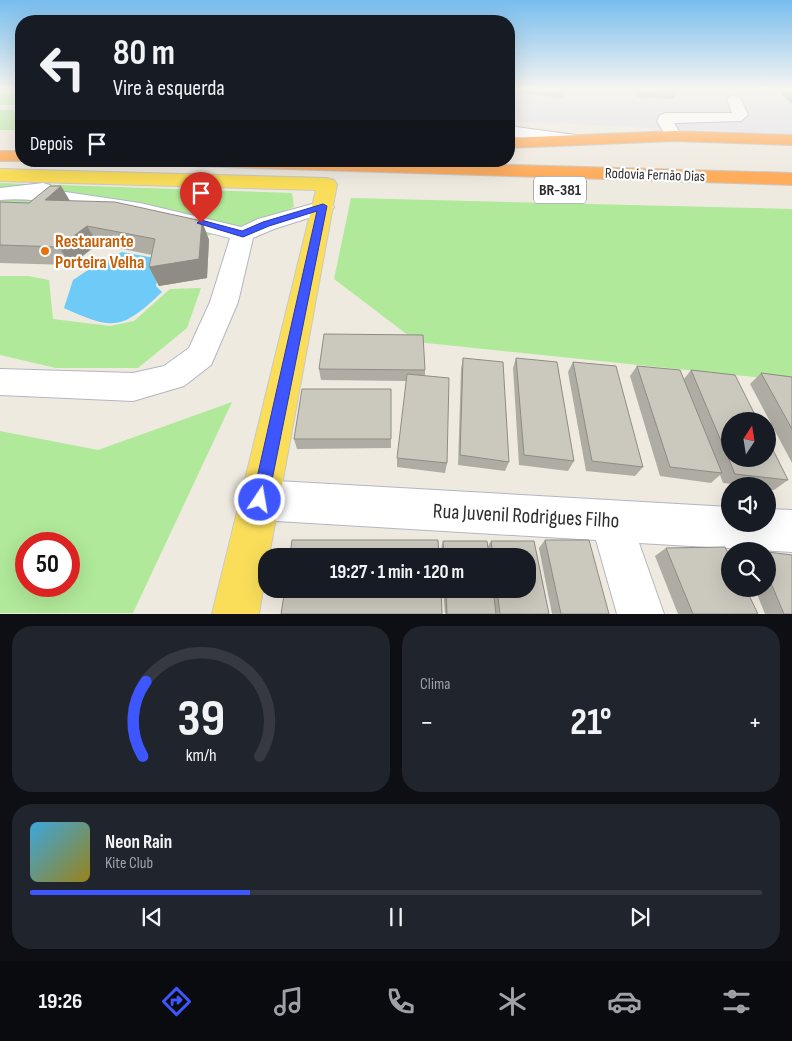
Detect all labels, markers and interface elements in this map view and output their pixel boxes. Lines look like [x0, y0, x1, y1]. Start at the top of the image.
text: 80 m [113, 32, 175, 75]
icon: left [30, 35, 95, 100]
text: Vire à esquerda [113, 75, 225, 102]
icon: arrive [83, 130, 111, 158]
text: Depois [30, 133, 73, 156]
street label: Rodovia Fernão Dias [605, 164, 705, 186]
pin [180, 172, 222, 223]
road number: BR-381 [534, 176, 586, 204]
icon: arrive [187, 179, 215, 207]
place label: Restaurante Porteira Velha [55, 231, 144, 273]
marker: Restaurante Porteira Velha [39, 245, 51, 257]
north arrow [721, 412, 776, 468]
map controls [721, 412, 776, 597]
position arrow [233, 473, 285, 525]
button: sound [721, 477, 776, 532]
street label: Rua Juvenil Rodrigues Filho [432, 499, 620, 533]
speed limit sign: 50 [15, 532, 80, 597]
button: search [721, 542, 776, 597]
text: 19:27 · 1 min · 120 m [330, 561, 464, 584]
text: Clima [420, 675, 450, 694]
text: 39 [177, 688, 225, 751]
text: 21° [570, 700, 612, 745]
text: − [420, 706, 434, 739]
text: + [748, 706, 762, 739]
text: km/h [186, 745, 216, 766]
text: Neon Rain [105, 831, 172, 854]
text: Kite Club [105, 854, 153, 873]
icon: previous [138, 903, 166, 931]
icon: pause [382, 903, 410, 931]
icon: next [626, 903, 654, 931]
icon: directions [159, 984, 194, 1019]
icon: music [271, 984, 306, 1019]
icon: phone [383, 984, 418, 1019]
icon: climate [495, 984, 530, 1019]
icon: car [607, 984, 642, 1019]
icon: filters [719, 984, 754, 1019]
text: 19:26 [38, 988, 82, 1015]

